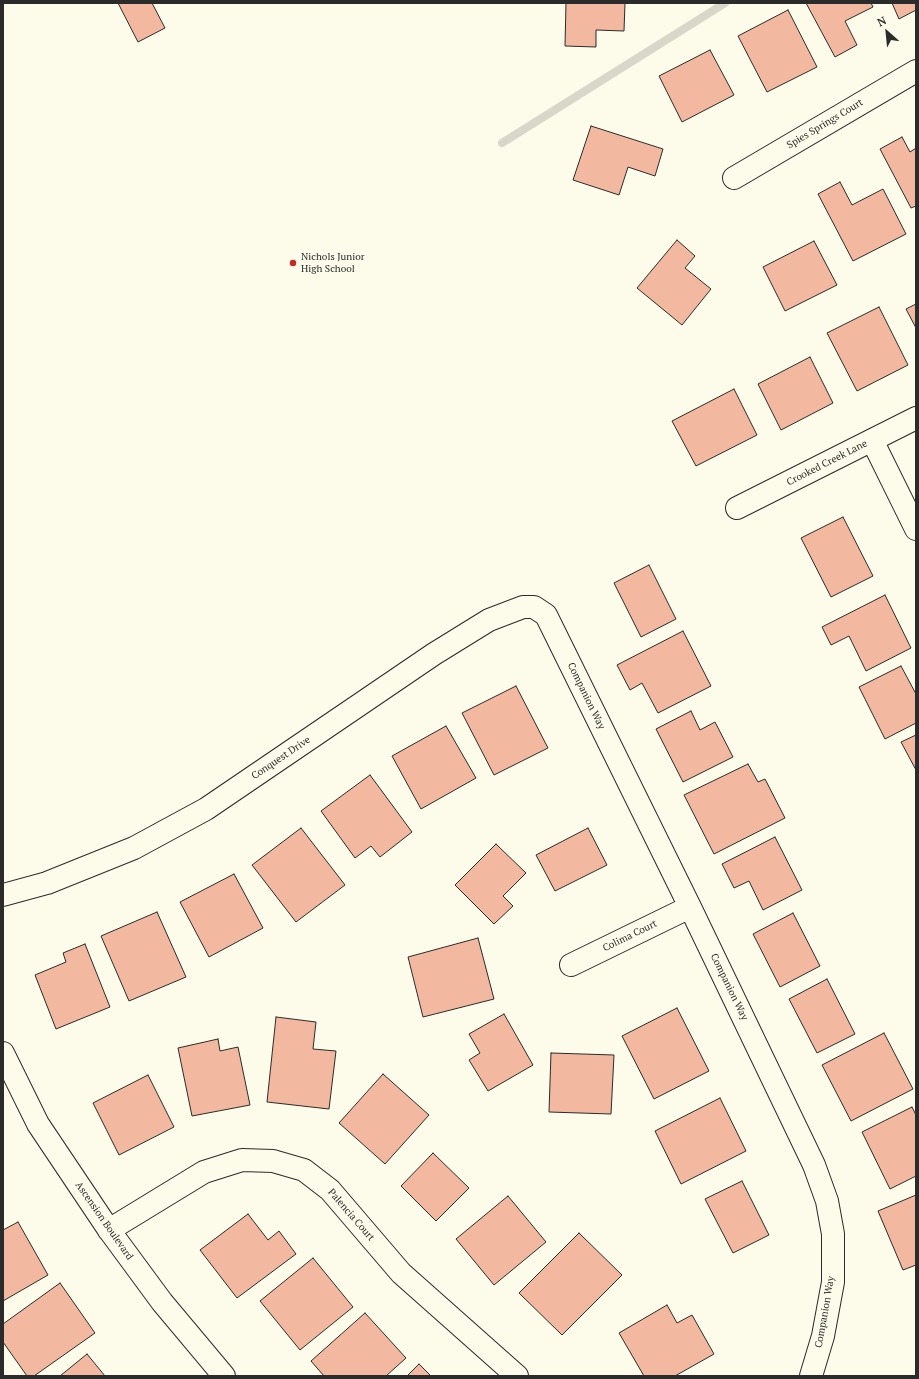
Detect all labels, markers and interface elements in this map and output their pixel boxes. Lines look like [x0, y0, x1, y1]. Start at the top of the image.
north arrow [867, 12, 907, 52]
text: N [875, 13, 888, 29]
street label: Spies Springs Court [785, 97, 865, 151]
place label: Nichols Junior High School [301, 251, 365, 274]
marker: Nichols Junior High School [288, 258, 298, 268]
street label: Crooked Creek Lane [785, 437, 869, 489]
street label: Companion Way [565, 661, 607, 731]
street label: Conquest Drive [249, 734, 313, 782]
street label: Colima Court [601, 918, 659, 954]
street label: Companion Way [708, 952, 750, 1022]
street label: Ascension Boulevard [73, 1180, 135, 1262]
street label: Palencia Court [325, 1186, 377, 1244]
street label: Companion Way [813, 1275, 837, 1349]

